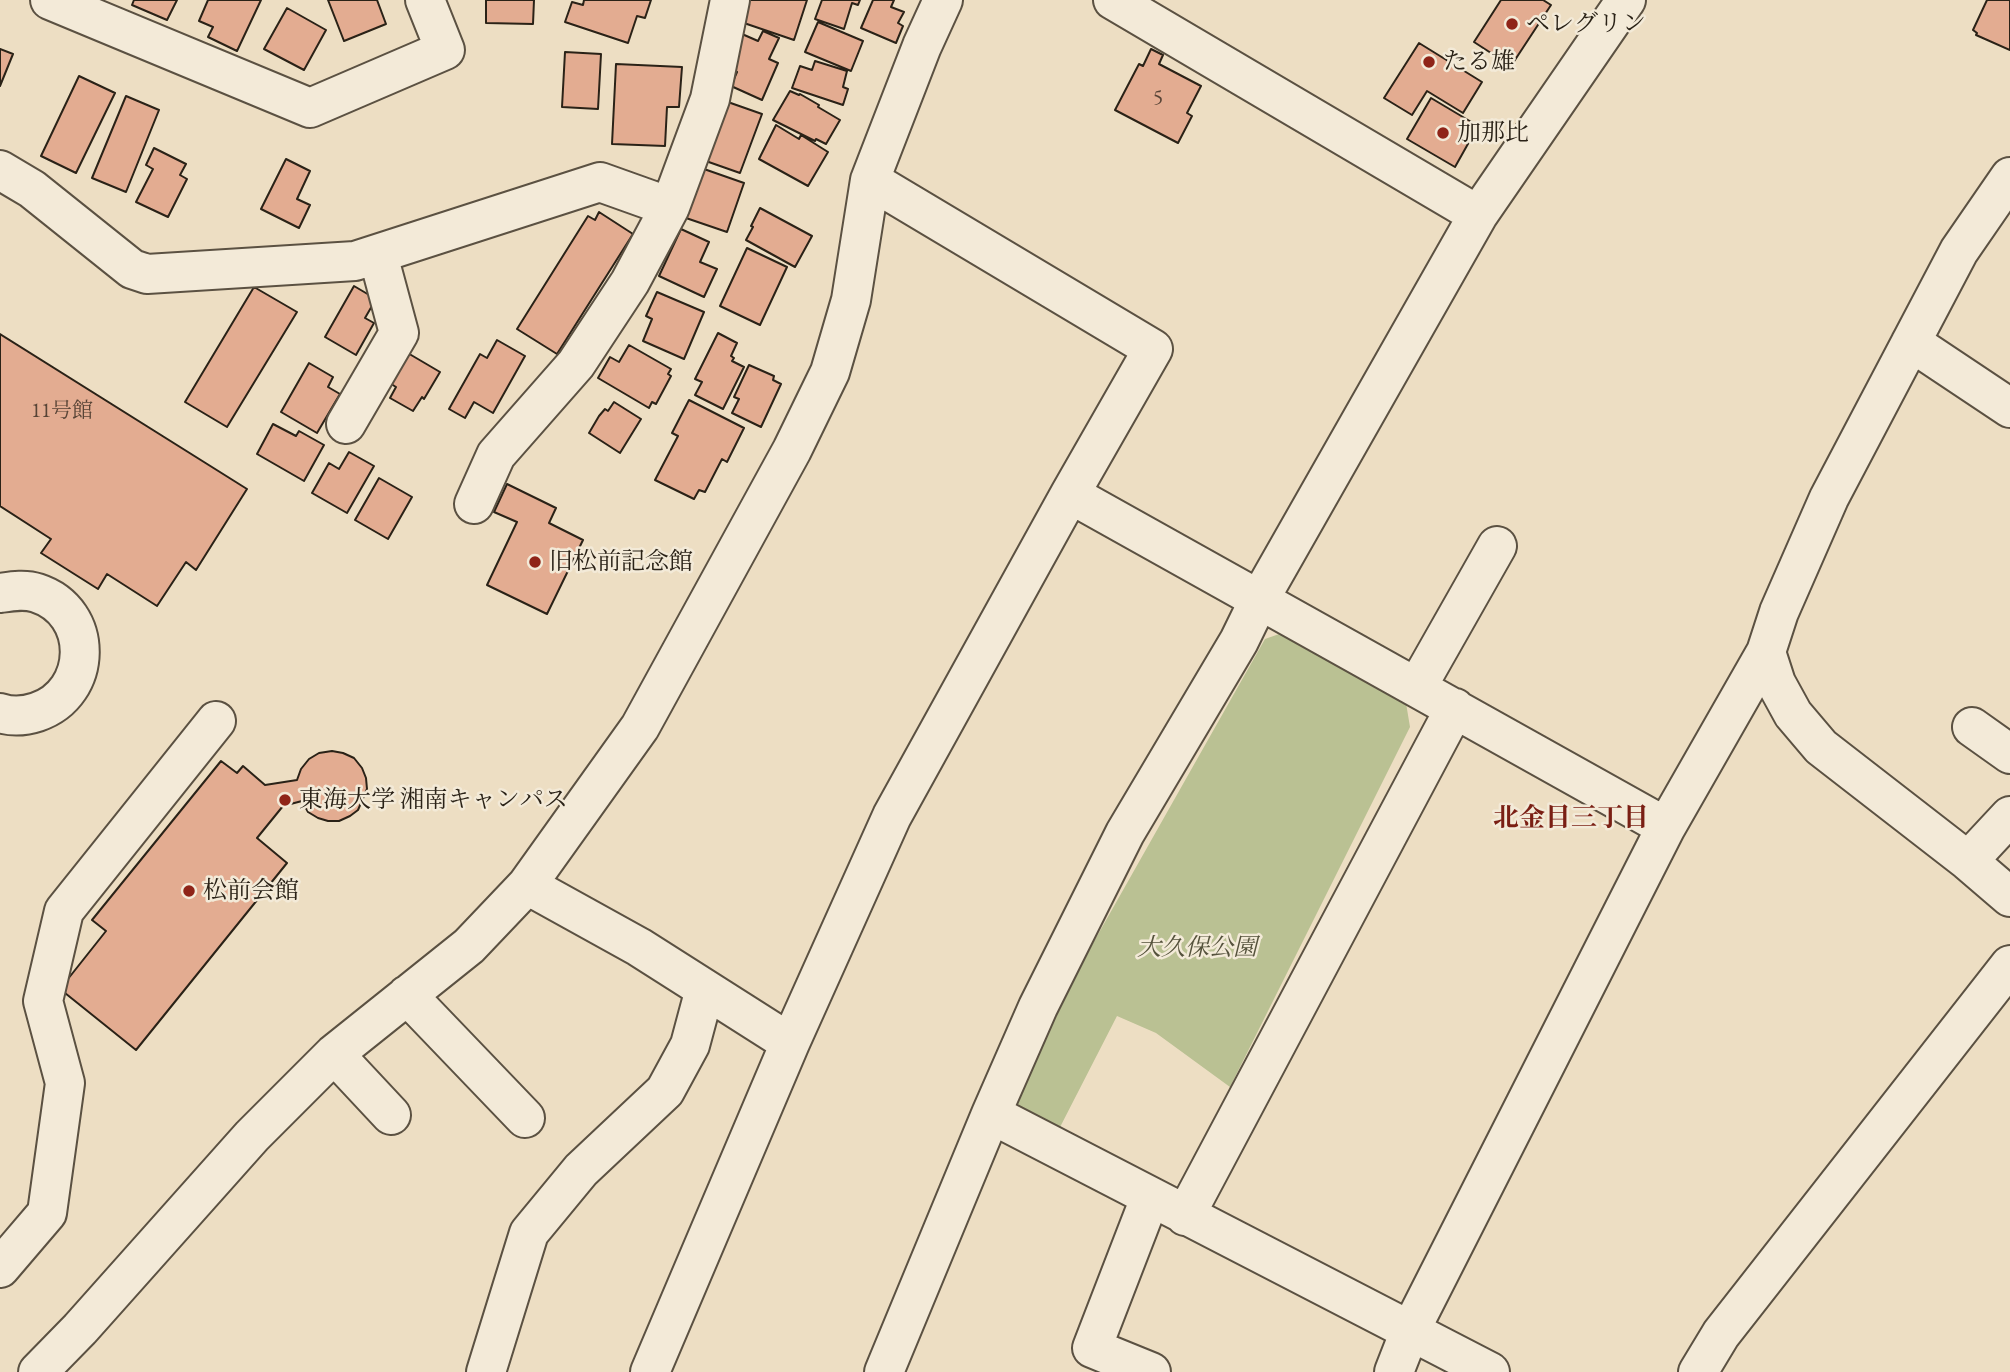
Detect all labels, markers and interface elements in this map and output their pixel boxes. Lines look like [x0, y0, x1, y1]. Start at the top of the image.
place label: ペレグリン [1526, 10, 1646, 38]
marker: ペレグリン [1504, 16, 1520, 32]
place label: たる雄 [1443, 48, 1515, 76]
marker: たる雄 [1421, 54, 1437, 70]
house number: 5 [1153, 85, 1163, 111]
place label: 加那比 [1457, 119, 1529, 147]
marker: 加那比 [1435, 125, 1451, 141]
house number: 11号館 [31, 398, 93, 424]
place label: 旧松前記念館 [549, 548, 693, 576]
marker: 旧松前記念館 [527, 554, 543, 570]
place label: 東海大学 湘南キャンパス [299, 786, 568, 814]
marker: 東海大学 湘南キャンパス [277, 792, 293, 808]
district label: 北金目三丁目 [1493, 803, 1649, 835]
place label: 松前会館 [203, 877, 299, 905]
marker: 松前会館 [181, 883, 197, 899]
park label: 大久保公園 [1137, 934, 1257, 962]

